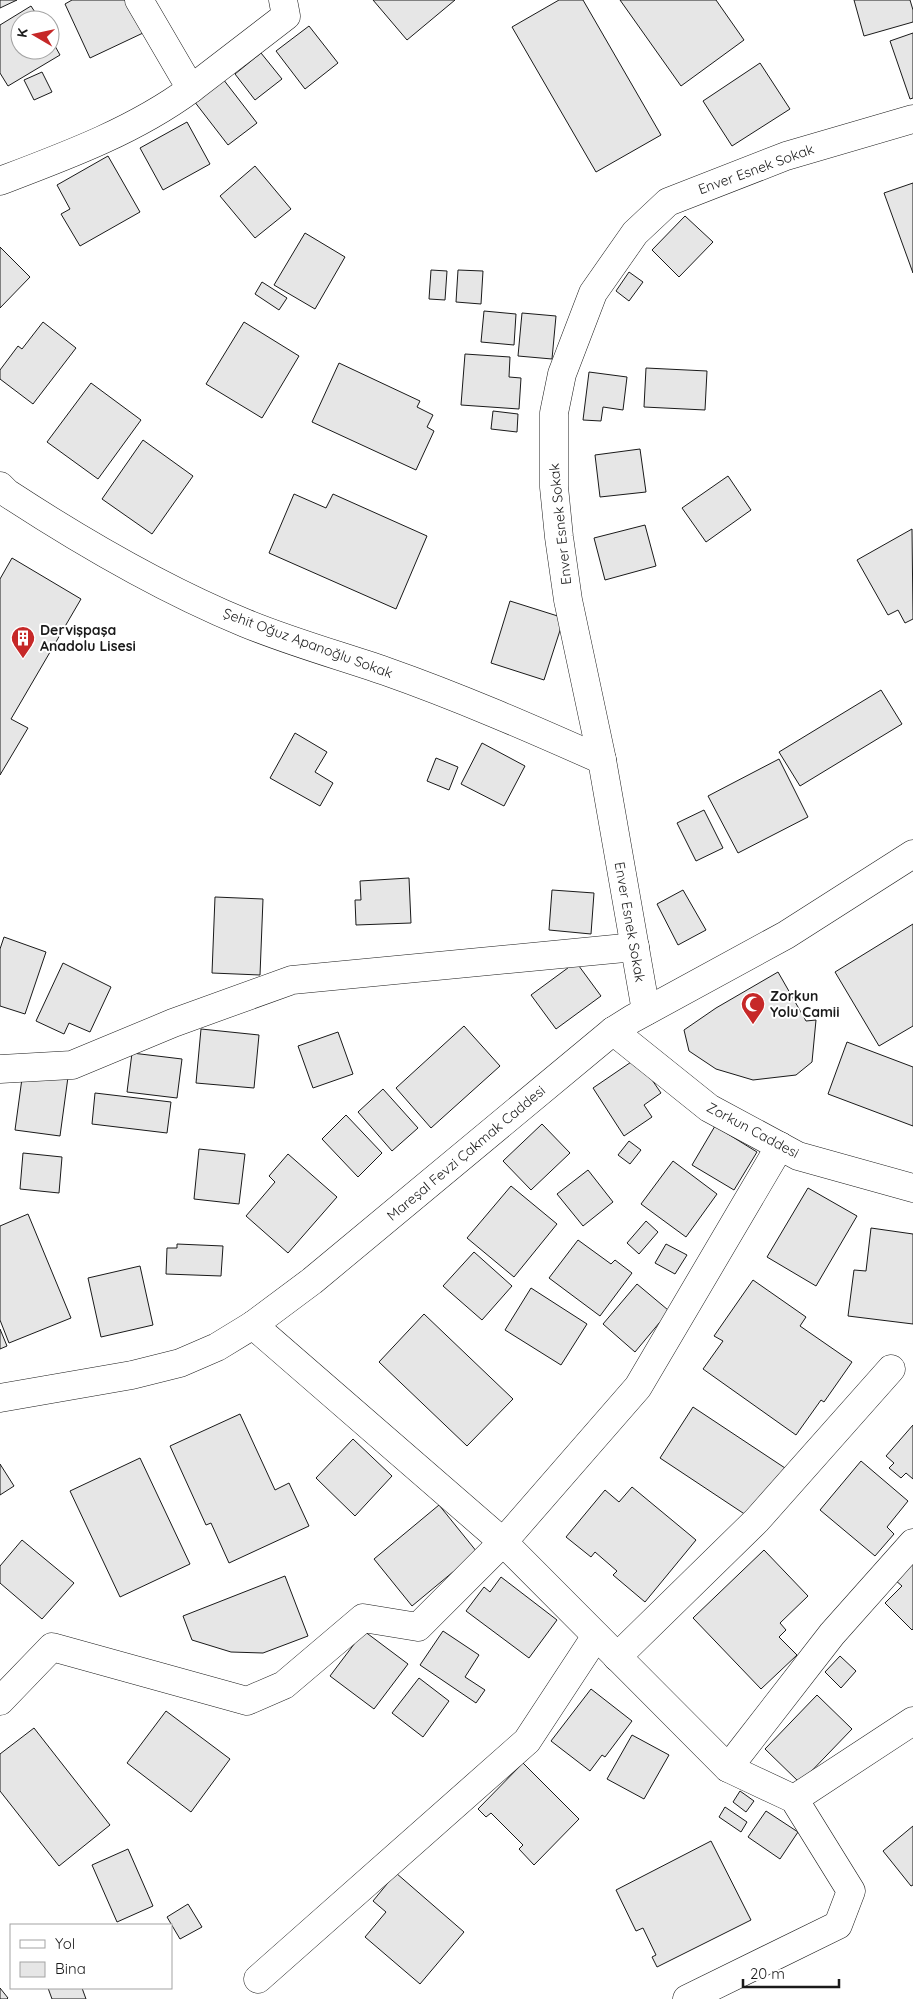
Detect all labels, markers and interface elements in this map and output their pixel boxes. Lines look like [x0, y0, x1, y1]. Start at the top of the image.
north arrow [10, 10, 60, 60]
text: K [13, 27, 32, 39]
street label: Enver Esnek Sokak [696, 140, 816, 198]
street label: Enver Esnek Sokak [545, 462, 575, 586]
street label: Şehit Oğuz Apanoğlu Sokak [221, 604, 395, 682]
place label: Dervişpaşa Anadolu Lisesi [40, 621, 136, 655]
building icon: Dervişpaşa Anadolu Lisesi [10, 625, 36, 659]
street label: Enver Esnek Sokak [611, 860, 649, 984]
place label: Zorkun Yolu Camii [770, 987, 839, 1021]
mosque icon: Zorkun Yolu Camii [740, 991, 766, 1025]
street label: Mareşal Fevzi Çakmak Caddesi [383, 1081, 549, 1225]
street label: Zorkun Caddesi [704, 1098, 802, 1162]
legend [10, 1924, 172, 1989]
text: Yol [55, 1934, 75, 1953]
scale bar [743, 1956, 839, 1988]
text: Bina [55, 1959, 86, 1978]
text: 20 m [750, 1964, 785, 1983]

